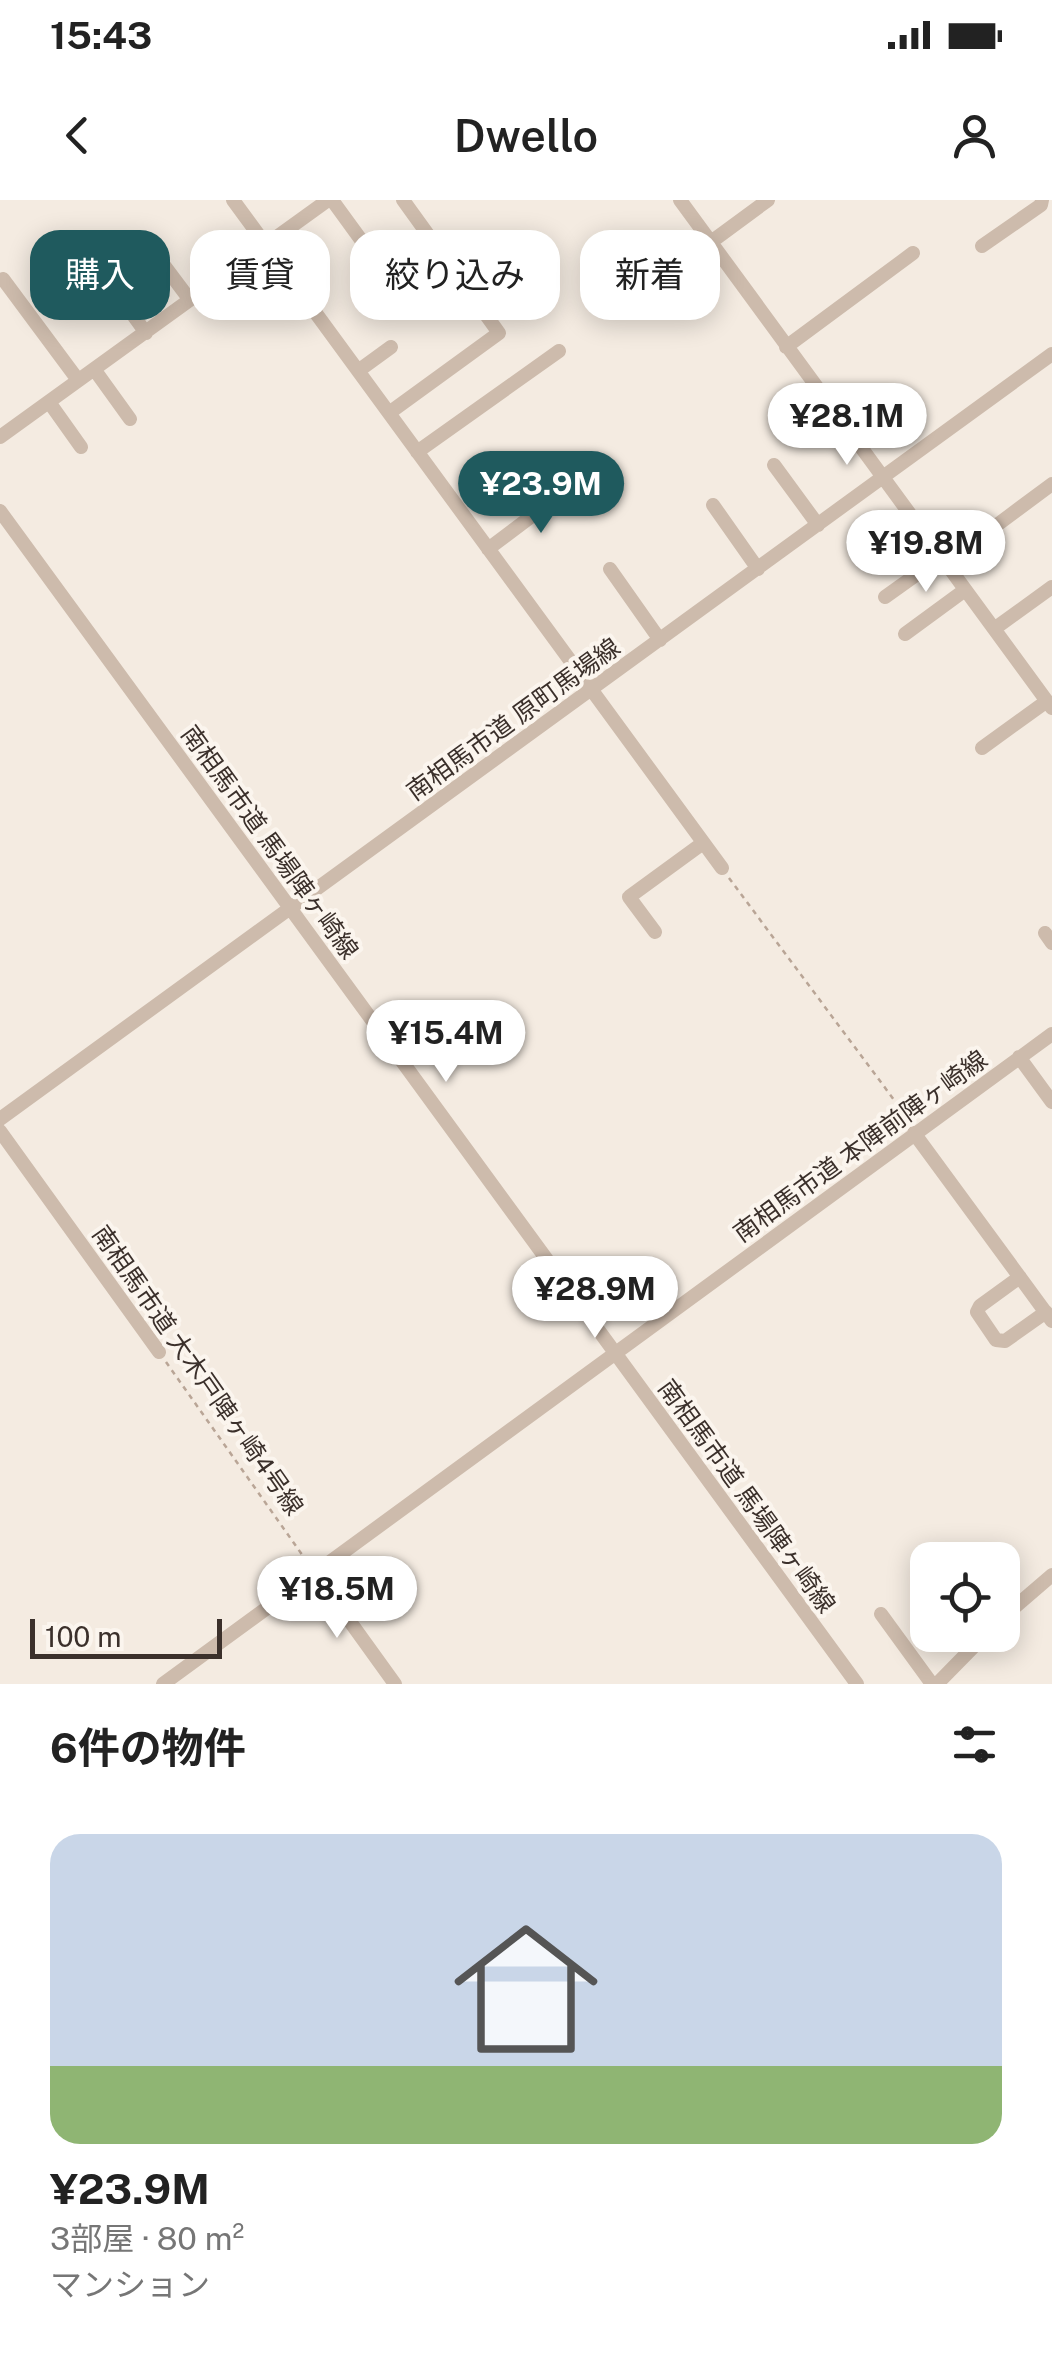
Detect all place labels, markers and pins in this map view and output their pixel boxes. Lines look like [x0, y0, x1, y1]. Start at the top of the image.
pin: ¥28.1M [766, 383, 928, 468]
pin: ¥23.9M [460, 451, 622, 536]
pin: ¥19.8M [845, 510, 1007, 595]
pin: ¥15.4M [365, 1000, 527, 1085]
pin: ¥28.9M [514, 1256, 676, 1341]
pin: ¥18.5M [256, 1556, 418, 1641]

